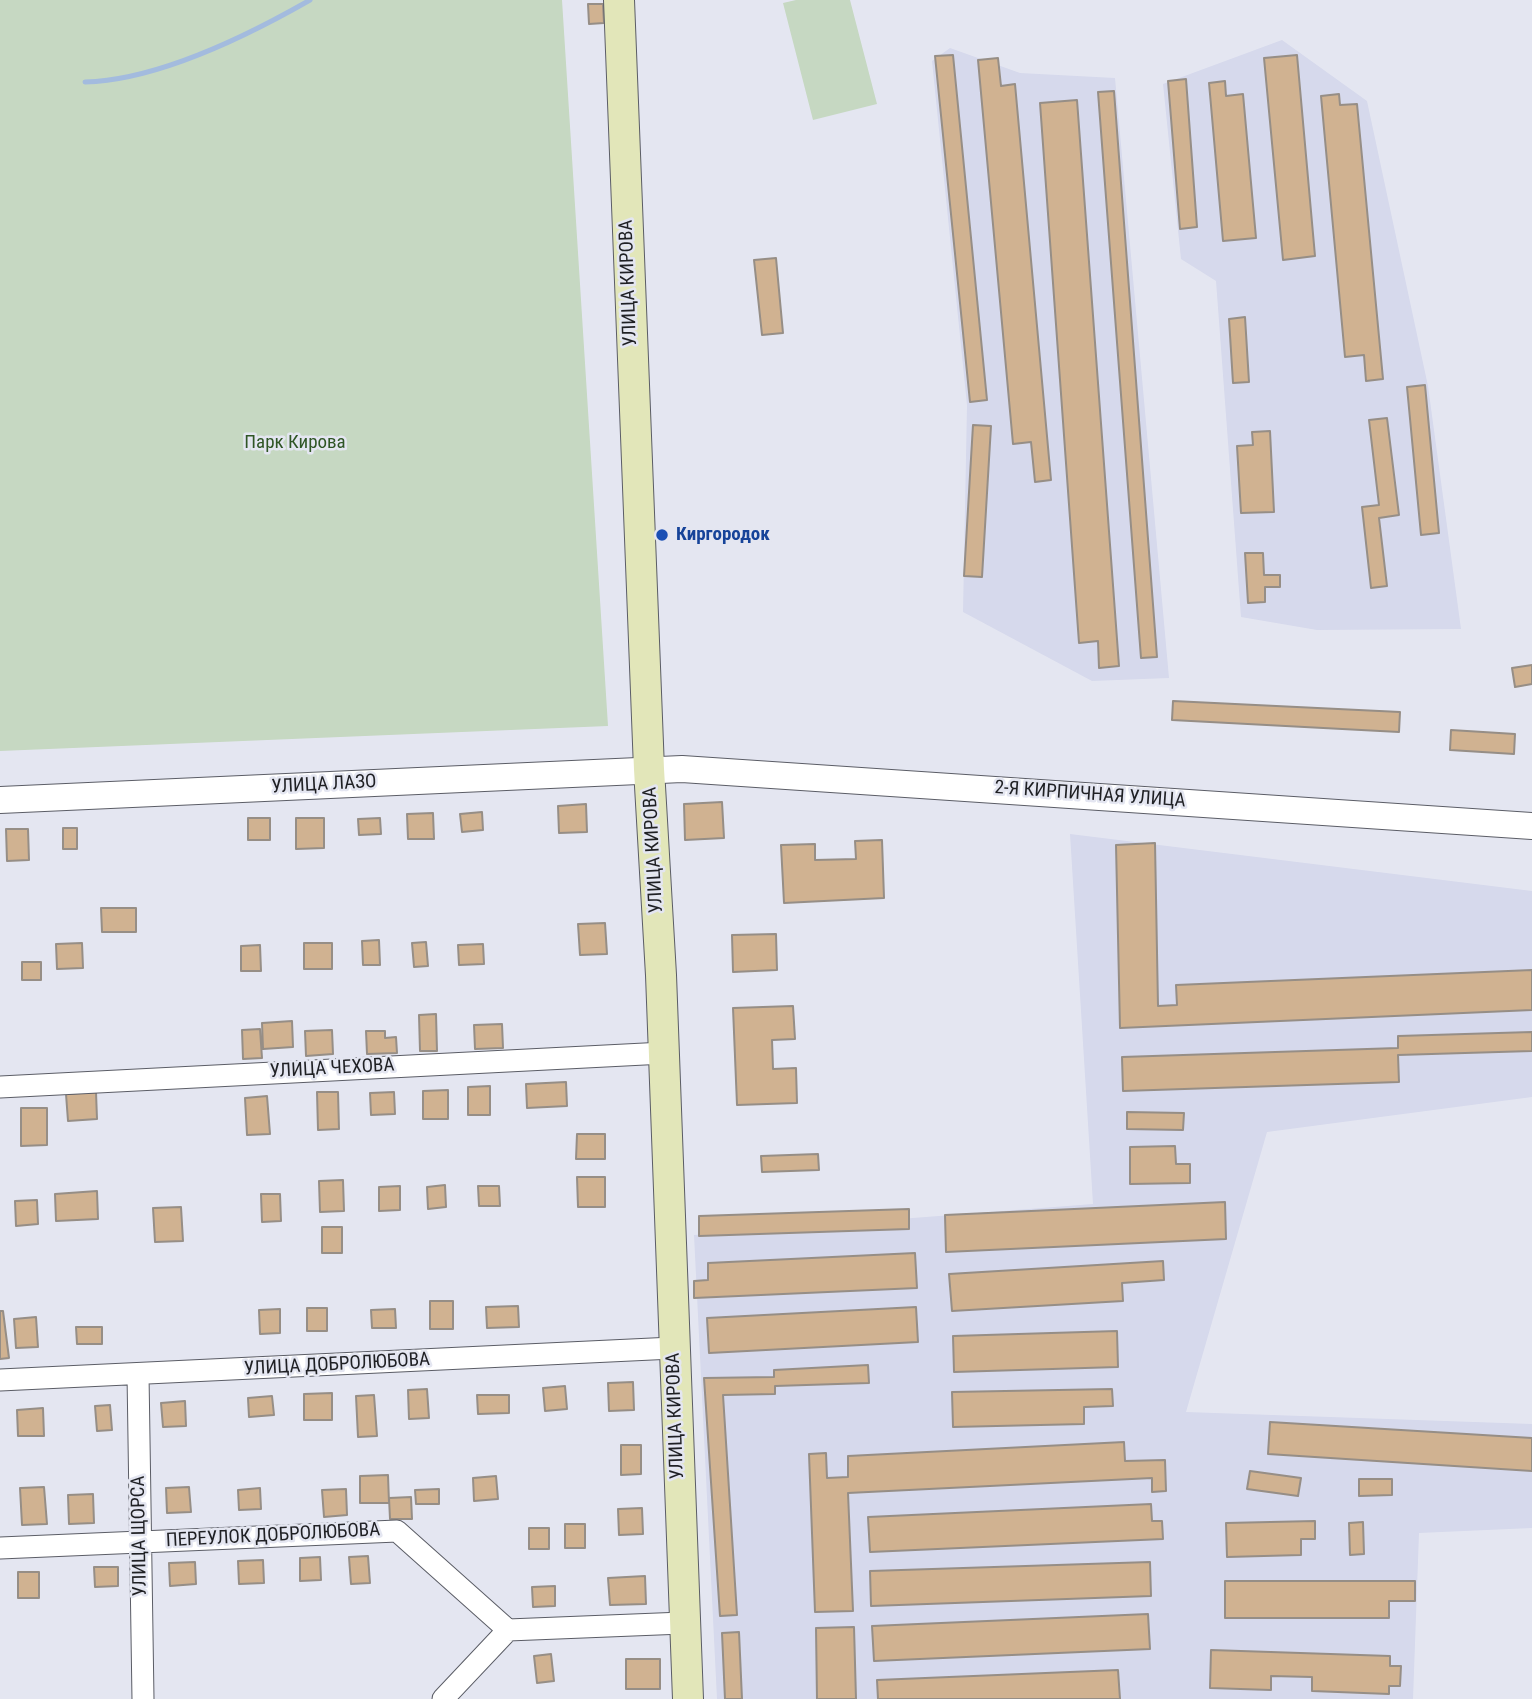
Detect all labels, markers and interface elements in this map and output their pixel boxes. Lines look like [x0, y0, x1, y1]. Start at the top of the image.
street label: УЛИЦА КИРОВА [615, 219, 643, 347]
park label: Парк Кирова [244, 432, 346, 454]
place label: Киргородок [676, 524, 770, 546]
marker: Киргородок [654, 527, 670, 543]
street label: УЛИЦА ЛАЗО [271, 771, 377, 799]
street label: 2-Я КИРПИЧНАЯ УЛИЦА [994, 777, 1186, 813]
street label: УЛИЦА КИРОВА [639, 786, 669, 914]
street label: УЛИЦА ЧЕХОВА [269, 1054, 395, 1084]
street label: УЛИЦА ДОБРОЛЮБОВА [243, 1349, 431, 1381]
street label: УЛИЦА КИРОВА [662, 1352, 690, 1480]
street label: УЛИЦА ЩОРСА [128, 1475, 152, 1597]
street label: ПЕРЕУЛОК ДОБРОЛЮБОВА [165, 1519, 381, 1553]

